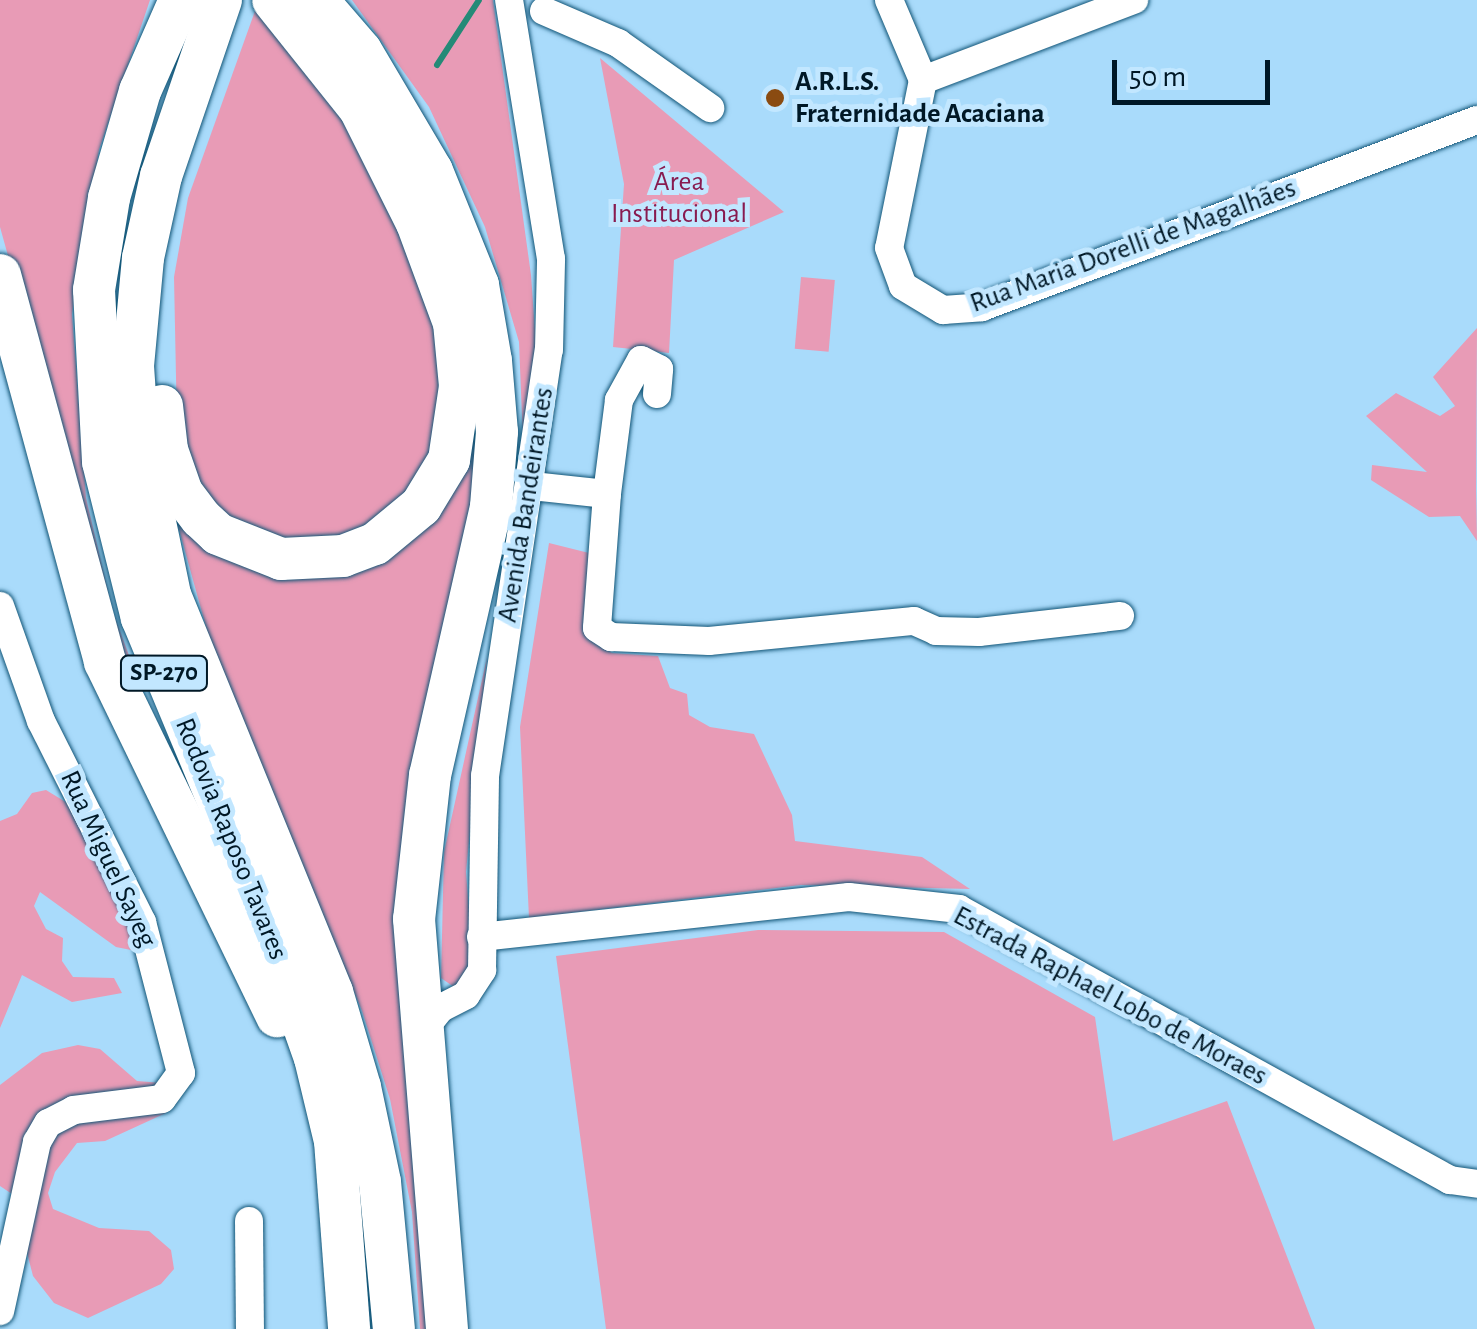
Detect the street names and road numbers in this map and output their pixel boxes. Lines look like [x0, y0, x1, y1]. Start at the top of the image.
street label: Rua Maria Dorelli de Magalhães [966, 171, 1300, 321]
street label: Avenida Bandeirantes [491, 385, 561, 625]
road number: SP-270 [119, 653, 209, 693]
street label: Rodovia Raposo Tavares [167, 713, 295, 965]
street label: Rua Miguel Sayeg [52, 765, 164, 953]
street label: Estrada Raphael Lobo de Moraes [947, 899, 1273, 1093]

